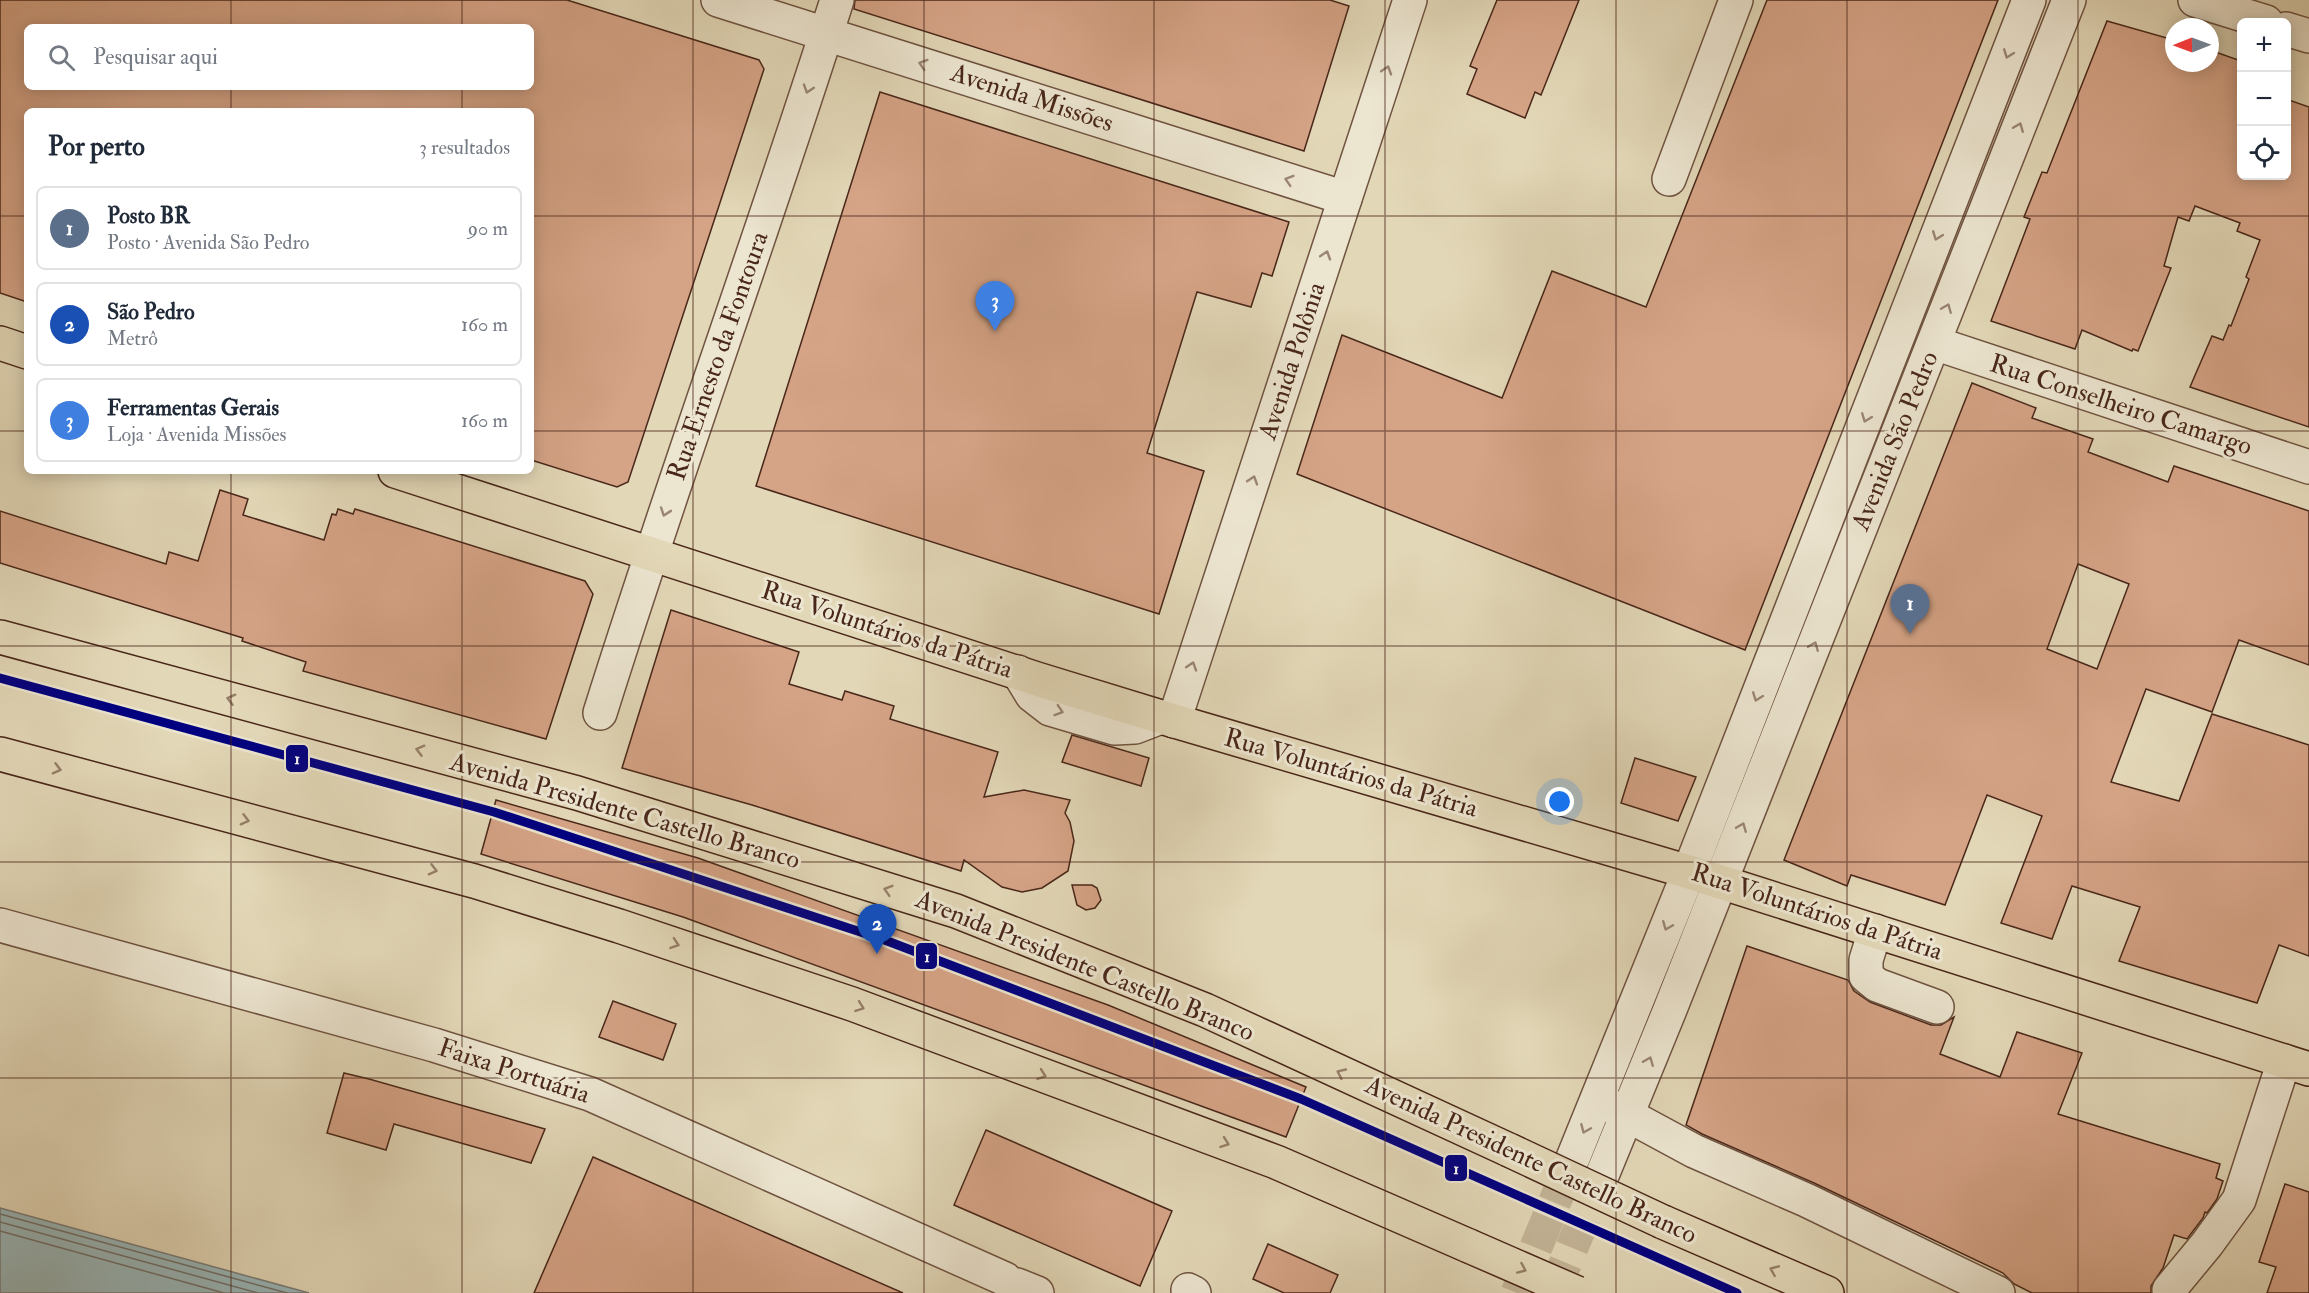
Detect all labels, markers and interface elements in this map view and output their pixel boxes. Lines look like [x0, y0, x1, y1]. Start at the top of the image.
north arrow [2165, 18, 2219, 72]
map controls [2237, 18, 2291, 180]
button: + [2237, 18, 2291, 72]
search box [24, 24, 534, 90]
icon: search [45, 41, 78, 74]
text: Pesquisar aqui [93, 43, 218, 71]
one-way arrow [2002, 49, 2015, 59]
street label: Avenida Missões [946, 56, 1117, 139]
one-way arrow [918, 59, 929, 71]
one-way arrow [1380, 65, 1392, 76]
button: − [2237, 72, 2291, 126]
one-way arrow [803, 83, 816, 94]
one-way arrow [2012, 122, 2024, 133]
button: locate [2237, 126, 2291, 180]
text: Por perto [48, 131, 145, 163]
text: 3 resultados [419, 135, 510, 160]
one-way arrow [1284, 175, 1295, 187]
text: Posto BR [107, 202, 190, 230]
text: 1 [66, 216, 73, 241]
text: 90 m [468, 216, 508, 241]
street label: Rua Ernesto da Fontoura [660, 227, 776, 485]
text: Posto · Avenida São Pedro [107, 230, 309, 255]
one-way arrow [1931, 230, 1944, 241]
one-way arrow [1319, 250, 1331, 261]
street label: Avenida Polônia [1251, 278, 1333, 445]
pin: 3 [976, 282, 1014, 331]
text: São Pedro [107, 298, 195, 326]
one-way arrow [1940, 304, 1952, 315]
text: 2 [64, 312, 75, 337]
text: 160 m [461, 312, 508, 337]
text: Metrô [107, 326, 158, 351]
street label: Avenida São Pedro [1844, 347, 1945, 536]
street label: Rua Conselheiro Camargo [1986, 347, 2256, 463]
text: Ferramentas Gerais [107, 394, 279, 422]
text: 3 [66, 408, 73, 433]
text: 160 m [461, 408, 508, 433]
one-way arrow [1861, 412, 1873, 423]
text: Loja · Avenida Missões [107, 422, 286, 447]
one-way arrow [1245, 475, 1258, 486]
one-way arrow [659, 506, 672, 517]
street label: Rua Voluntários da Pátria [757, 574, 1017, 686]
pin: 1 [1890, 584, 1930, 634]
one-way arrow [1806, 641, 1819, 652]
one-way arrow [1185, 661, 1197, 671]
one-way arrow [1752, 691, 1764, 702]
one-way arrow [226, 694, 236, 707]
one-way arrow [1053, 704, 1064, 716]
street label: Rua Voluntários da Pátria [1221, 721, 1482, 825]
line badge: 1 [285, 744, 309, 773]
one-way arrow [415, 745, 425, 758]
street label: Avenida Presidente Castello Branco [446, 745, 804, 876]
text: 1 [294, 749, 300, 769]
one-way arrow [51, 762, 61, 775]
your location [1545, 787, 1574, 816]
one-way arrow [239, 813, 250, 825]
one-way arrow [1735, 823, 1747, 834]
street label: Rua Voluntários da Pátria [1687, 856, 1947, 968]
one-way arrow [428, 863, 438, 876]
street label: Avenida Presidente Castello Branco [910, 883, 1259, 1049]
one-way arrow [883, 885, 894, 897]
pin: 2 [858, 904, 896, 954]
one-way arrow [1662, 919, 1674, 930]
one-way arrow [669, 937, 680, 950]
line badge: 1 [915, 942, 938, 970]
text: 1 [924, 947, 930, 967]
one-way arrow [854, 999, 865, 1012]
street label: Faixa Portuária [434, 1031, 594, 1111]
one-way arrow [1642, 1057, 1654, 1068]
one-way arrow [1036, 1068, 1047, 1080]
one-way arrow [1337, 1068, 1348, 1080]
street label: Avenida Presidente Castello Branco [1359, 1069, 1702, 1251]
one-way arrow [1580, 1122, 1592, 1133]
one-way arrow [1219, 1136, 1230, 1148]
line badge: 1 [1444, 1154, 1468, 1182]
text: 1 [1453, 1159, 1459, 1179]
one-way arrow [1516, 1262, 1527, 1274]
one-way arrow [1769, 1265, 1780, 1277]

